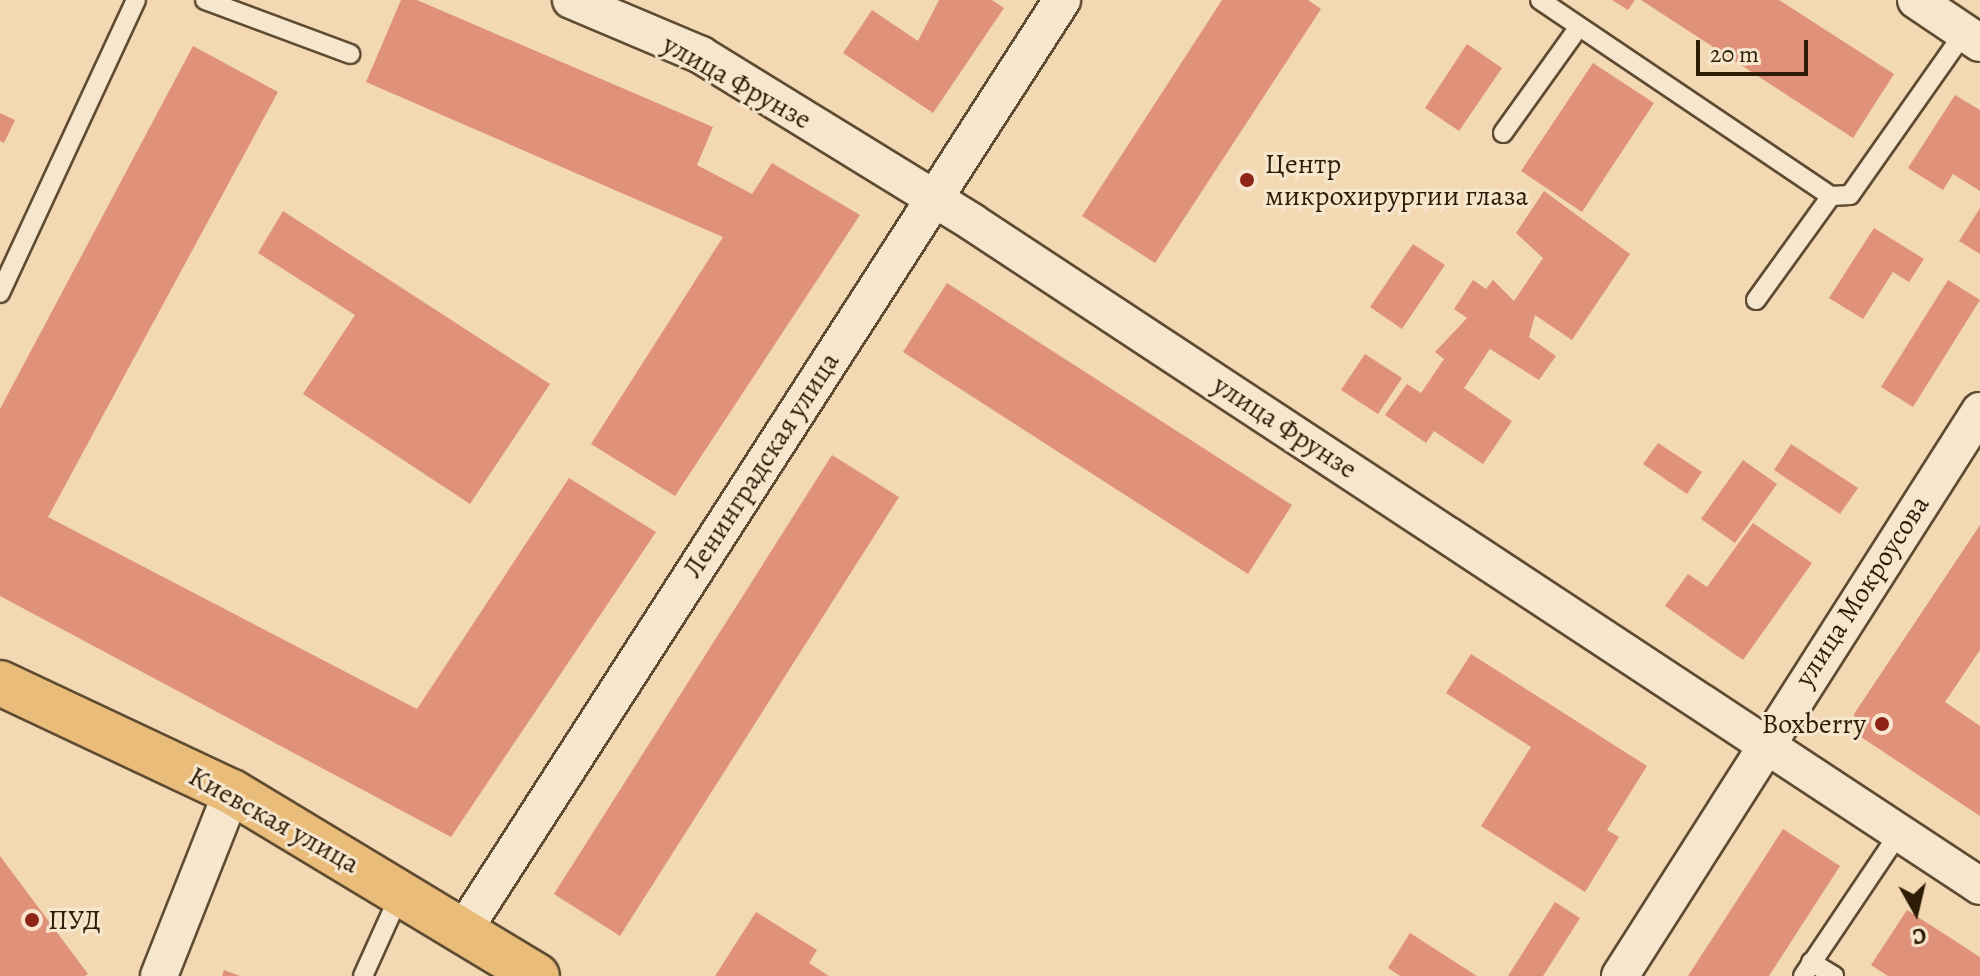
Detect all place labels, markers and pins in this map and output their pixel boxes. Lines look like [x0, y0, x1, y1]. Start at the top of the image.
place label: Центр микрохирургии глаза [1265, 147, 1528, 213]
marker: Центр микрохирургии глаза [1236, 169, 1258, 191]
place label: Boxberry [1762, 707, 1866, 741]
marker: Boxberry [1873, 715, 1891, 733]
place label: ПУД [48, 903, 101, 937]
marker: ПУД [23, 911, 41, 929]

